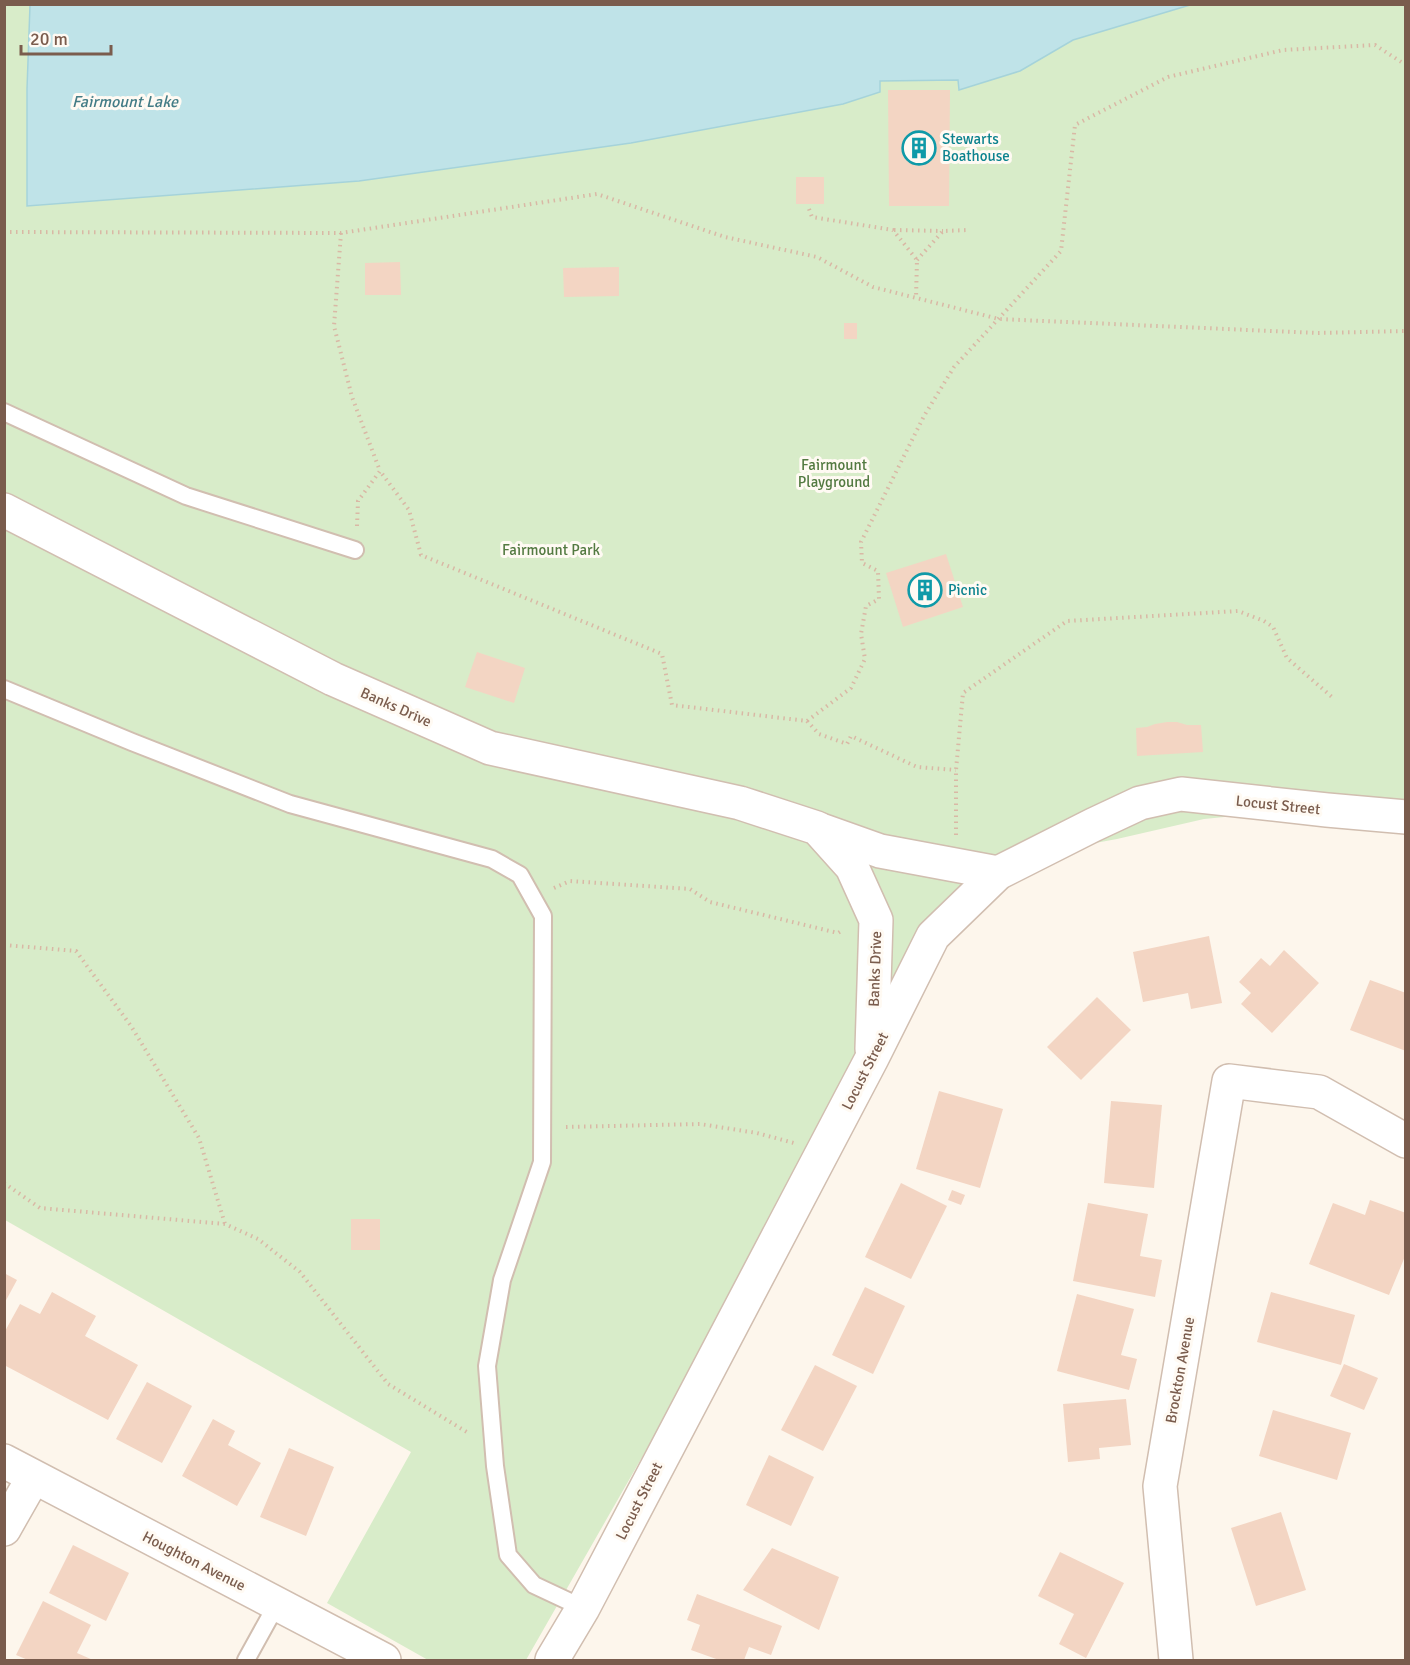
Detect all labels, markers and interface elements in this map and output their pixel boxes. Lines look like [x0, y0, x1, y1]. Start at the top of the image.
scale bar [21, 18, 111, 56]
text: 20 m [30, 28, 68, 50]
water label: Fairmount Lake [72, 92, 179, 112]
building icon: Stewarts Boathouse [901, 130, 937, 166]
place label: Stewarts Boathouse [942, 130, 1010, 165]
park label: Fairmount Playground [798, 456, 870, 491]
park label: Fairmount Park [502, 541, 601, 559]
building icon: Picnic [907, 572, 943, 608]
place label: Picnic [948, 581, 987, 599]
street label: Banks Drive [358, 683, 434, 731]
street label: Locust Street [1235, 792, 1321, 818]
street label: Banks Drive [865, 931, 885, 1007]
street label: Locust Street [838, 1029, 892, 1113]
street label: Brockton Avenue [1162, 1315, 1198, 1425]
street label: Locust Street [612, 1459, 666, 1543]
street label: Houghton Avenue [139, 1527, 249, 1595]

